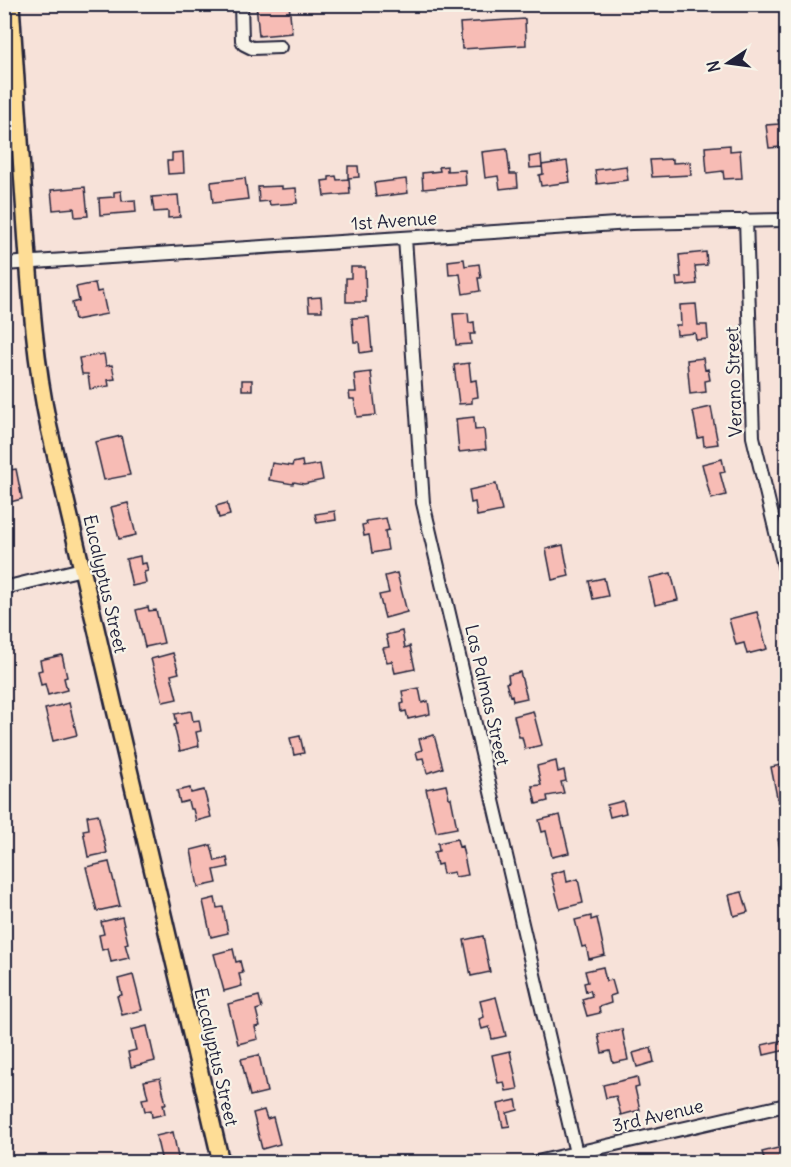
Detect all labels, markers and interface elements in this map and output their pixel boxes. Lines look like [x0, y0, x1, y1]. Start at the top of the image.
north arrow [698, 33, 758, 93]
text: N [702, 59, 724, 74]
street label: 1st Avenue [350, 206, 438, 235]
street label: Verano Street [720, 326, 747, 438]
street label: Eucalyptus Street [78, 512, 133, 655]
street label: Las Palmas Street [460, 622, 515, 767]
street label: Eucalyptus Street [189, 985, 244, 1128]
street label: 3rd Avenue [610, 1094, 706, 1137]

